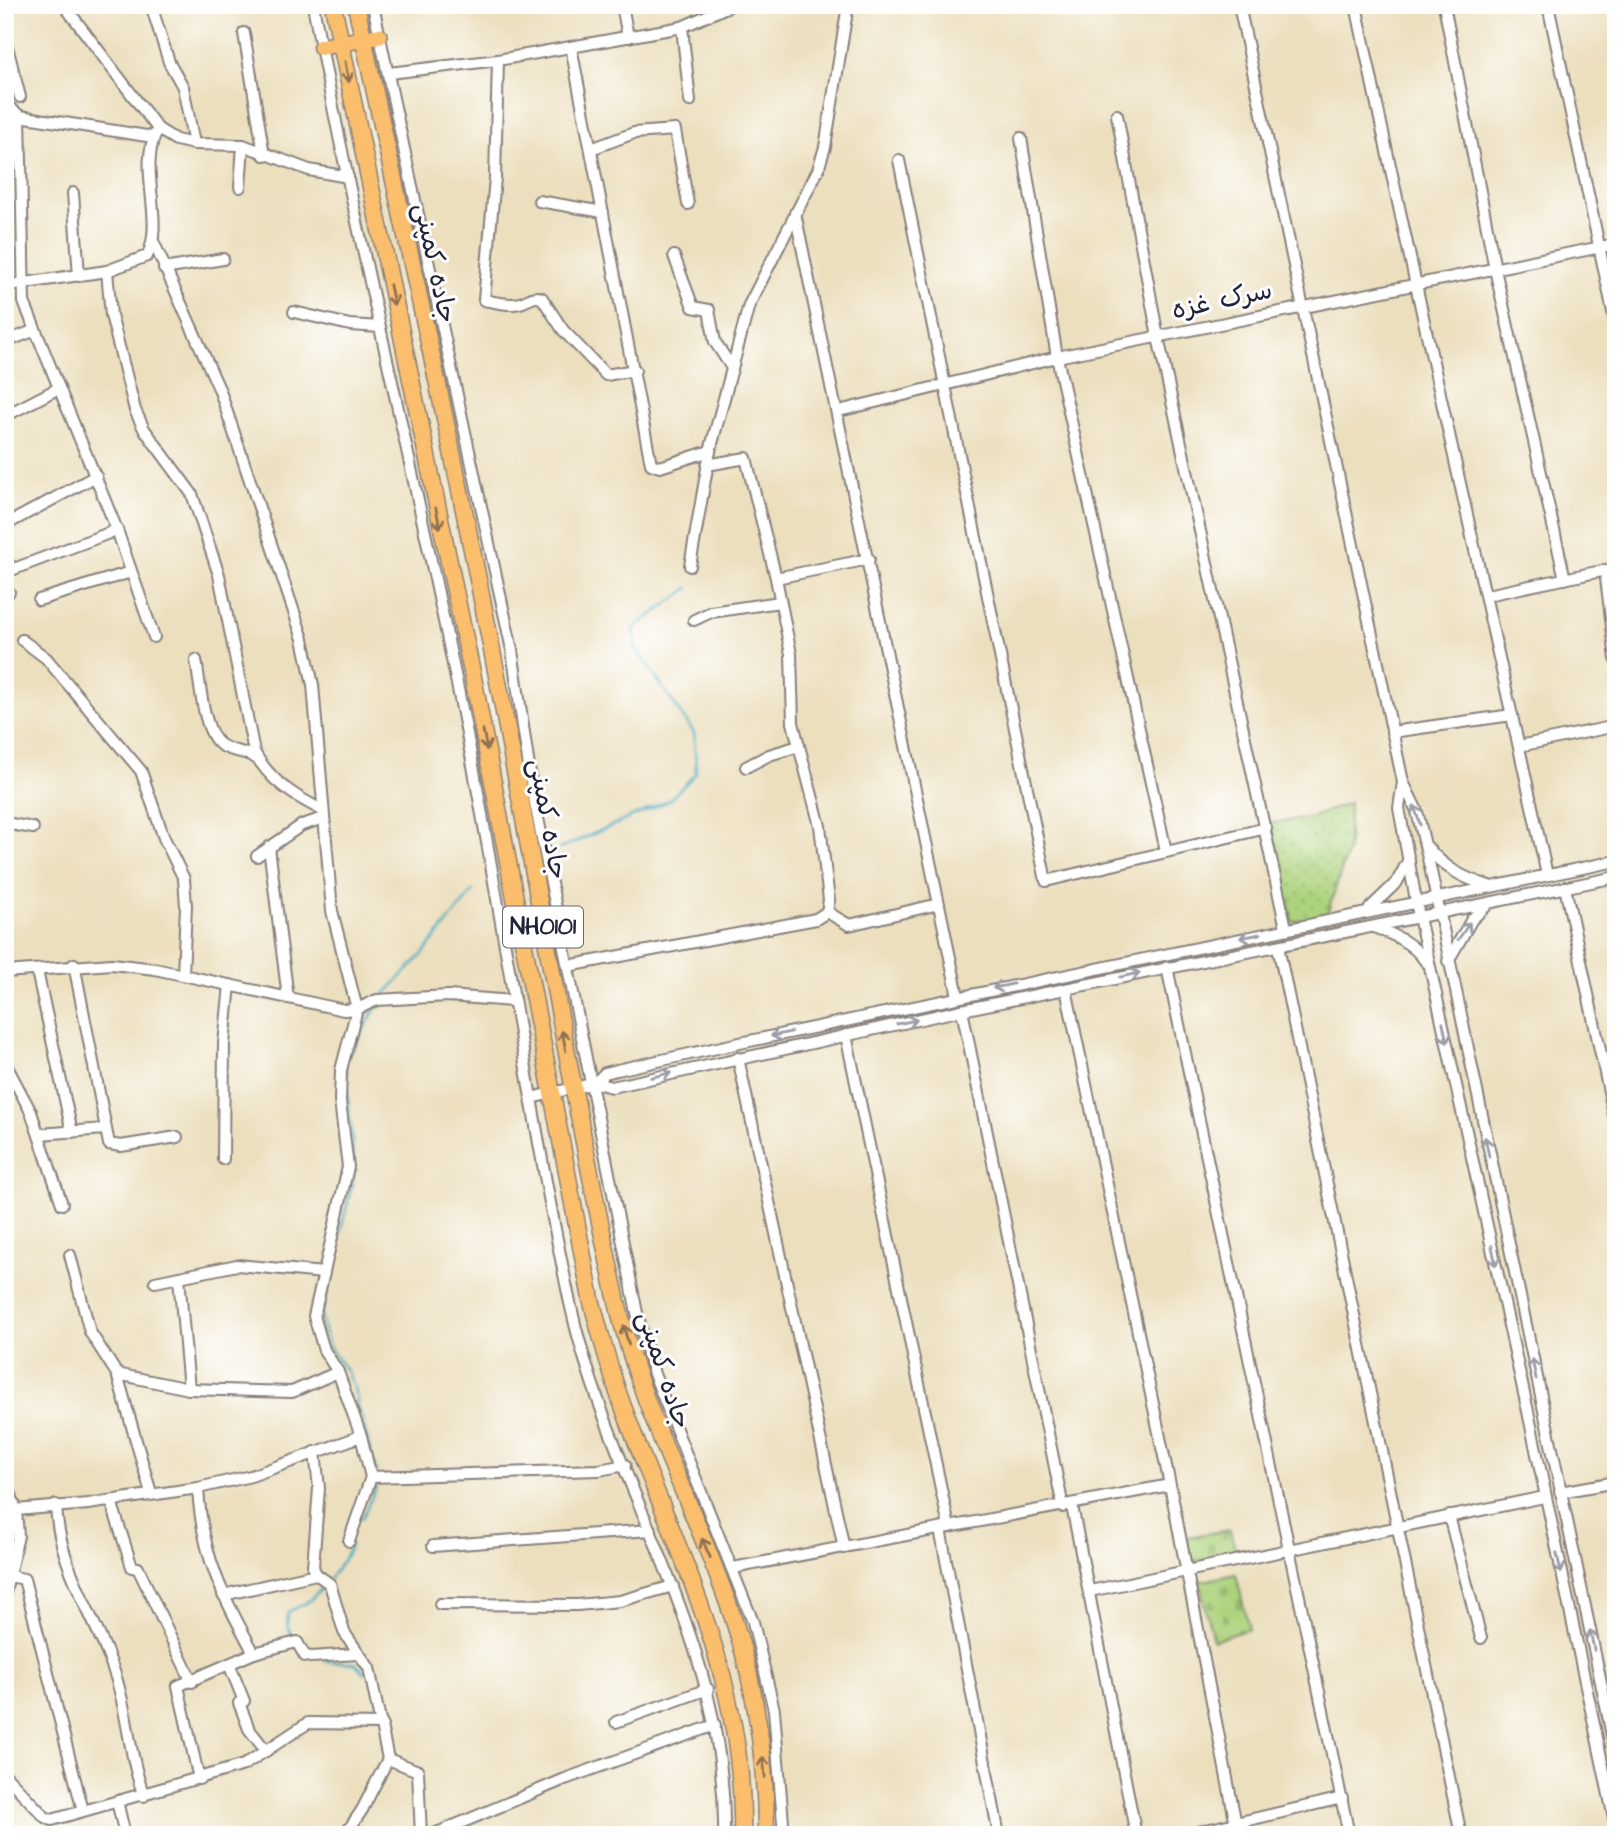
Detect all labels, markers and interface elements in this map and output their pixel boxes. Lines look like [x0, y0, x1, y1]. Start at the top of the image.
one-way arrow [340, 60, 354, 83]
street label: جاده کمپنی [405, 200, 465, 326]
street label: سرک غزه [1168, 272, 1276, 328]
one-way arrow [386, 283, 400, 306]
one-way arrow [432, 506, 446, 529]
one-way arrow [478, 728, 492, 751]
street label: جاده کمپنی [520, 756, 576, 882]
one-way arrow [1410, 804, 1423, 826]
road number: NH0101 [503, 906, 583, 947]
one-way arrow [1457, 922, 1472, 941]
one-way arrow [1239, 929, 1262, 943]
one-way arrow [1118, 968, 1141, 982]
one-way arrow [992, 980, 1015, 994]
one-way arrow [895, 1014, 918, 1028]
one-way arrow [1438, 1021, 1452, 1044]
one-way arrow [770, 1028, 793, 1042]
one-way arrow [557, 1030, 570, 1053]
one-way arrow [649, 1068, 672, 1082]
one-way arrow [1480, 1136, 1494, 1159]
one-way arrow [1488, 1244, 1501, 1267]
street label: جاده کمپنی [628, 1306, 700, 1434]
one-way arrow [618, 1324, 631, 1346]
one-way arrow [1527, 1358, 1541, 1381]
one-way arrow [699, 1538, 712, 1559]
one-way arrow [1553, 1551, 1567, 1574]
one-way arrow [1584, 1629, 1598, 1652]
one-way arrow [757, 1756, 770, 1778]

